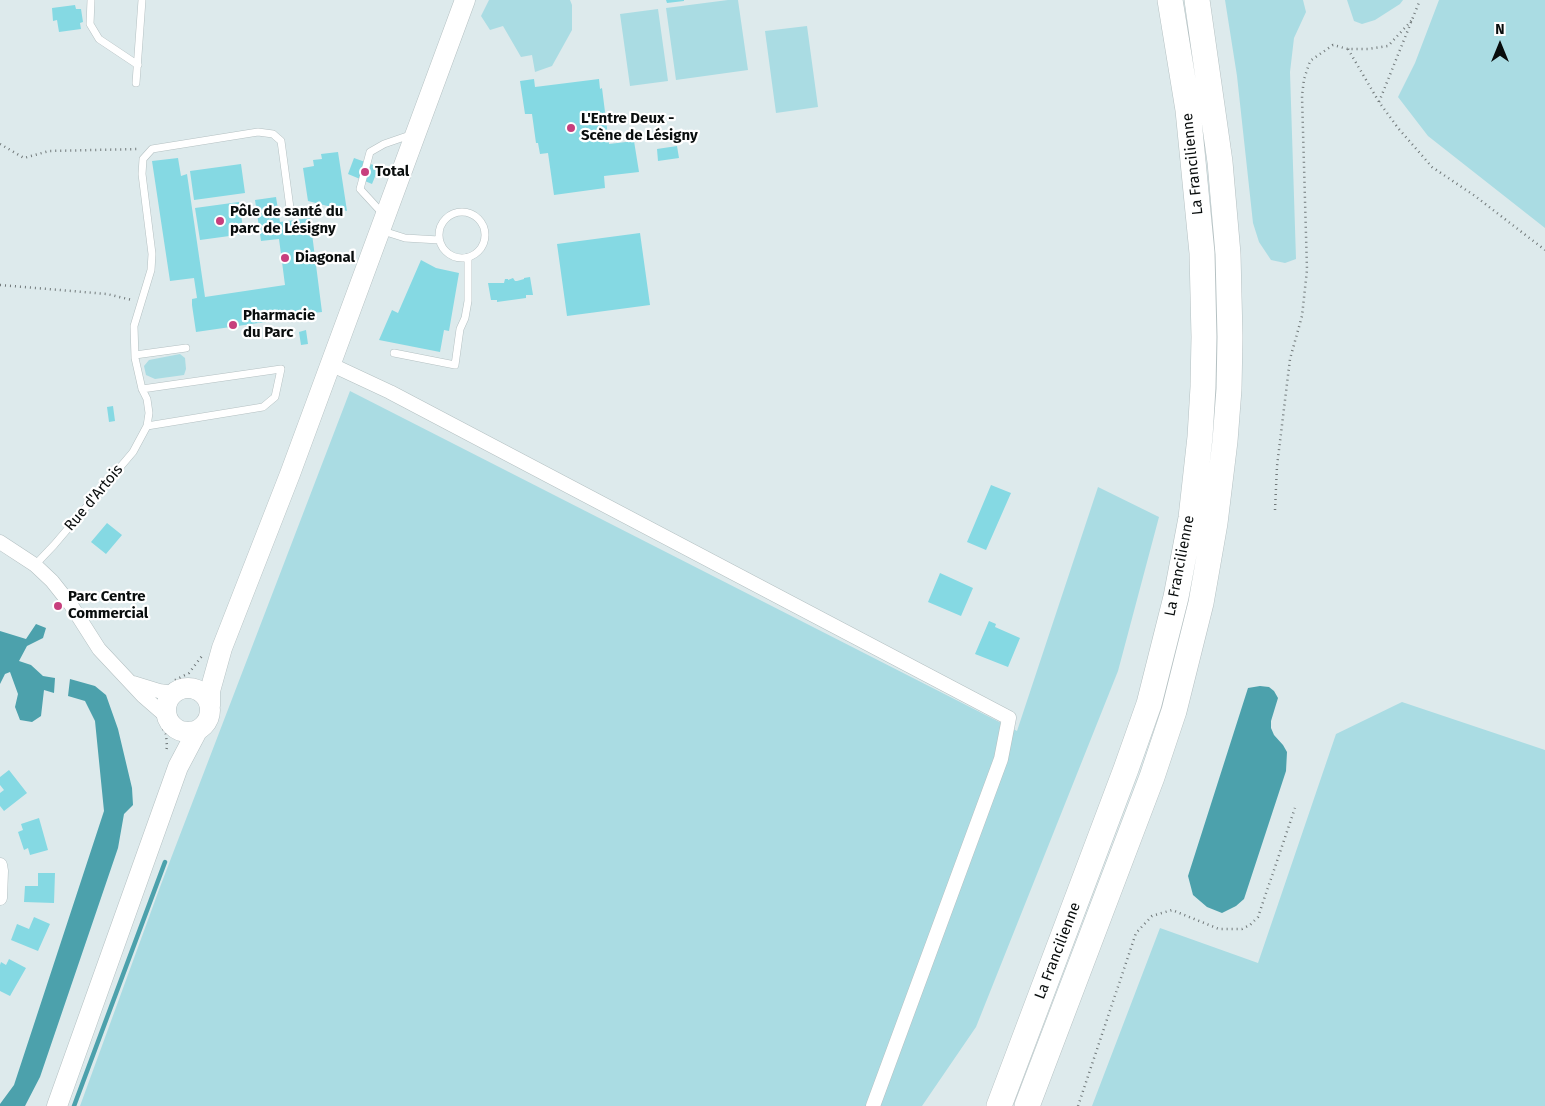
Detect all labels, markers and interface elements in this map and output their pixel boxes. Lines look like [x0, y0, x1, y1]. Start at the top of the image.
north arrow [1475, 20, 1525, 70]
text: N [1495, 21, 1505, 38]
place label: L'Entre Deux - Scène de Lésigny [581, 110, 698, 145]
street label: La Francilienne [1179, 112, 1207, 216]
marker: L'Entre Deux - Scène de Lésigny [565, 122, 577, 134]
place label: Total [375, 163, 409, 181]
marker: Total [359, 166, 371, 178]
place label: Pôle de santé du parc de Lésigny [230, 203, 343, 238]
marker: Pôle de santé du parc de Lésigny [214, 215, 226, 227]
place label: Diagonal [295, 249, 355, 267]
marker: Diagonal [279, 252, 291, 264]
place label: Pharmacie du Parc [243, 307, 315, 342]
marker: Pharmacie du Parc [227, 319, 239, 331]
street label: Rue d'Artois [61, 461, 127, 535]
street label: La Francilienne [1161, 514, 1199, 618]
place label: Parc Centre Commercial [68, 588, 148, 623]
marker: Parc Centre Commercial [52, 600, 64, 612]
street label: La Francilienne [1031, 900, 1085, 1002]

